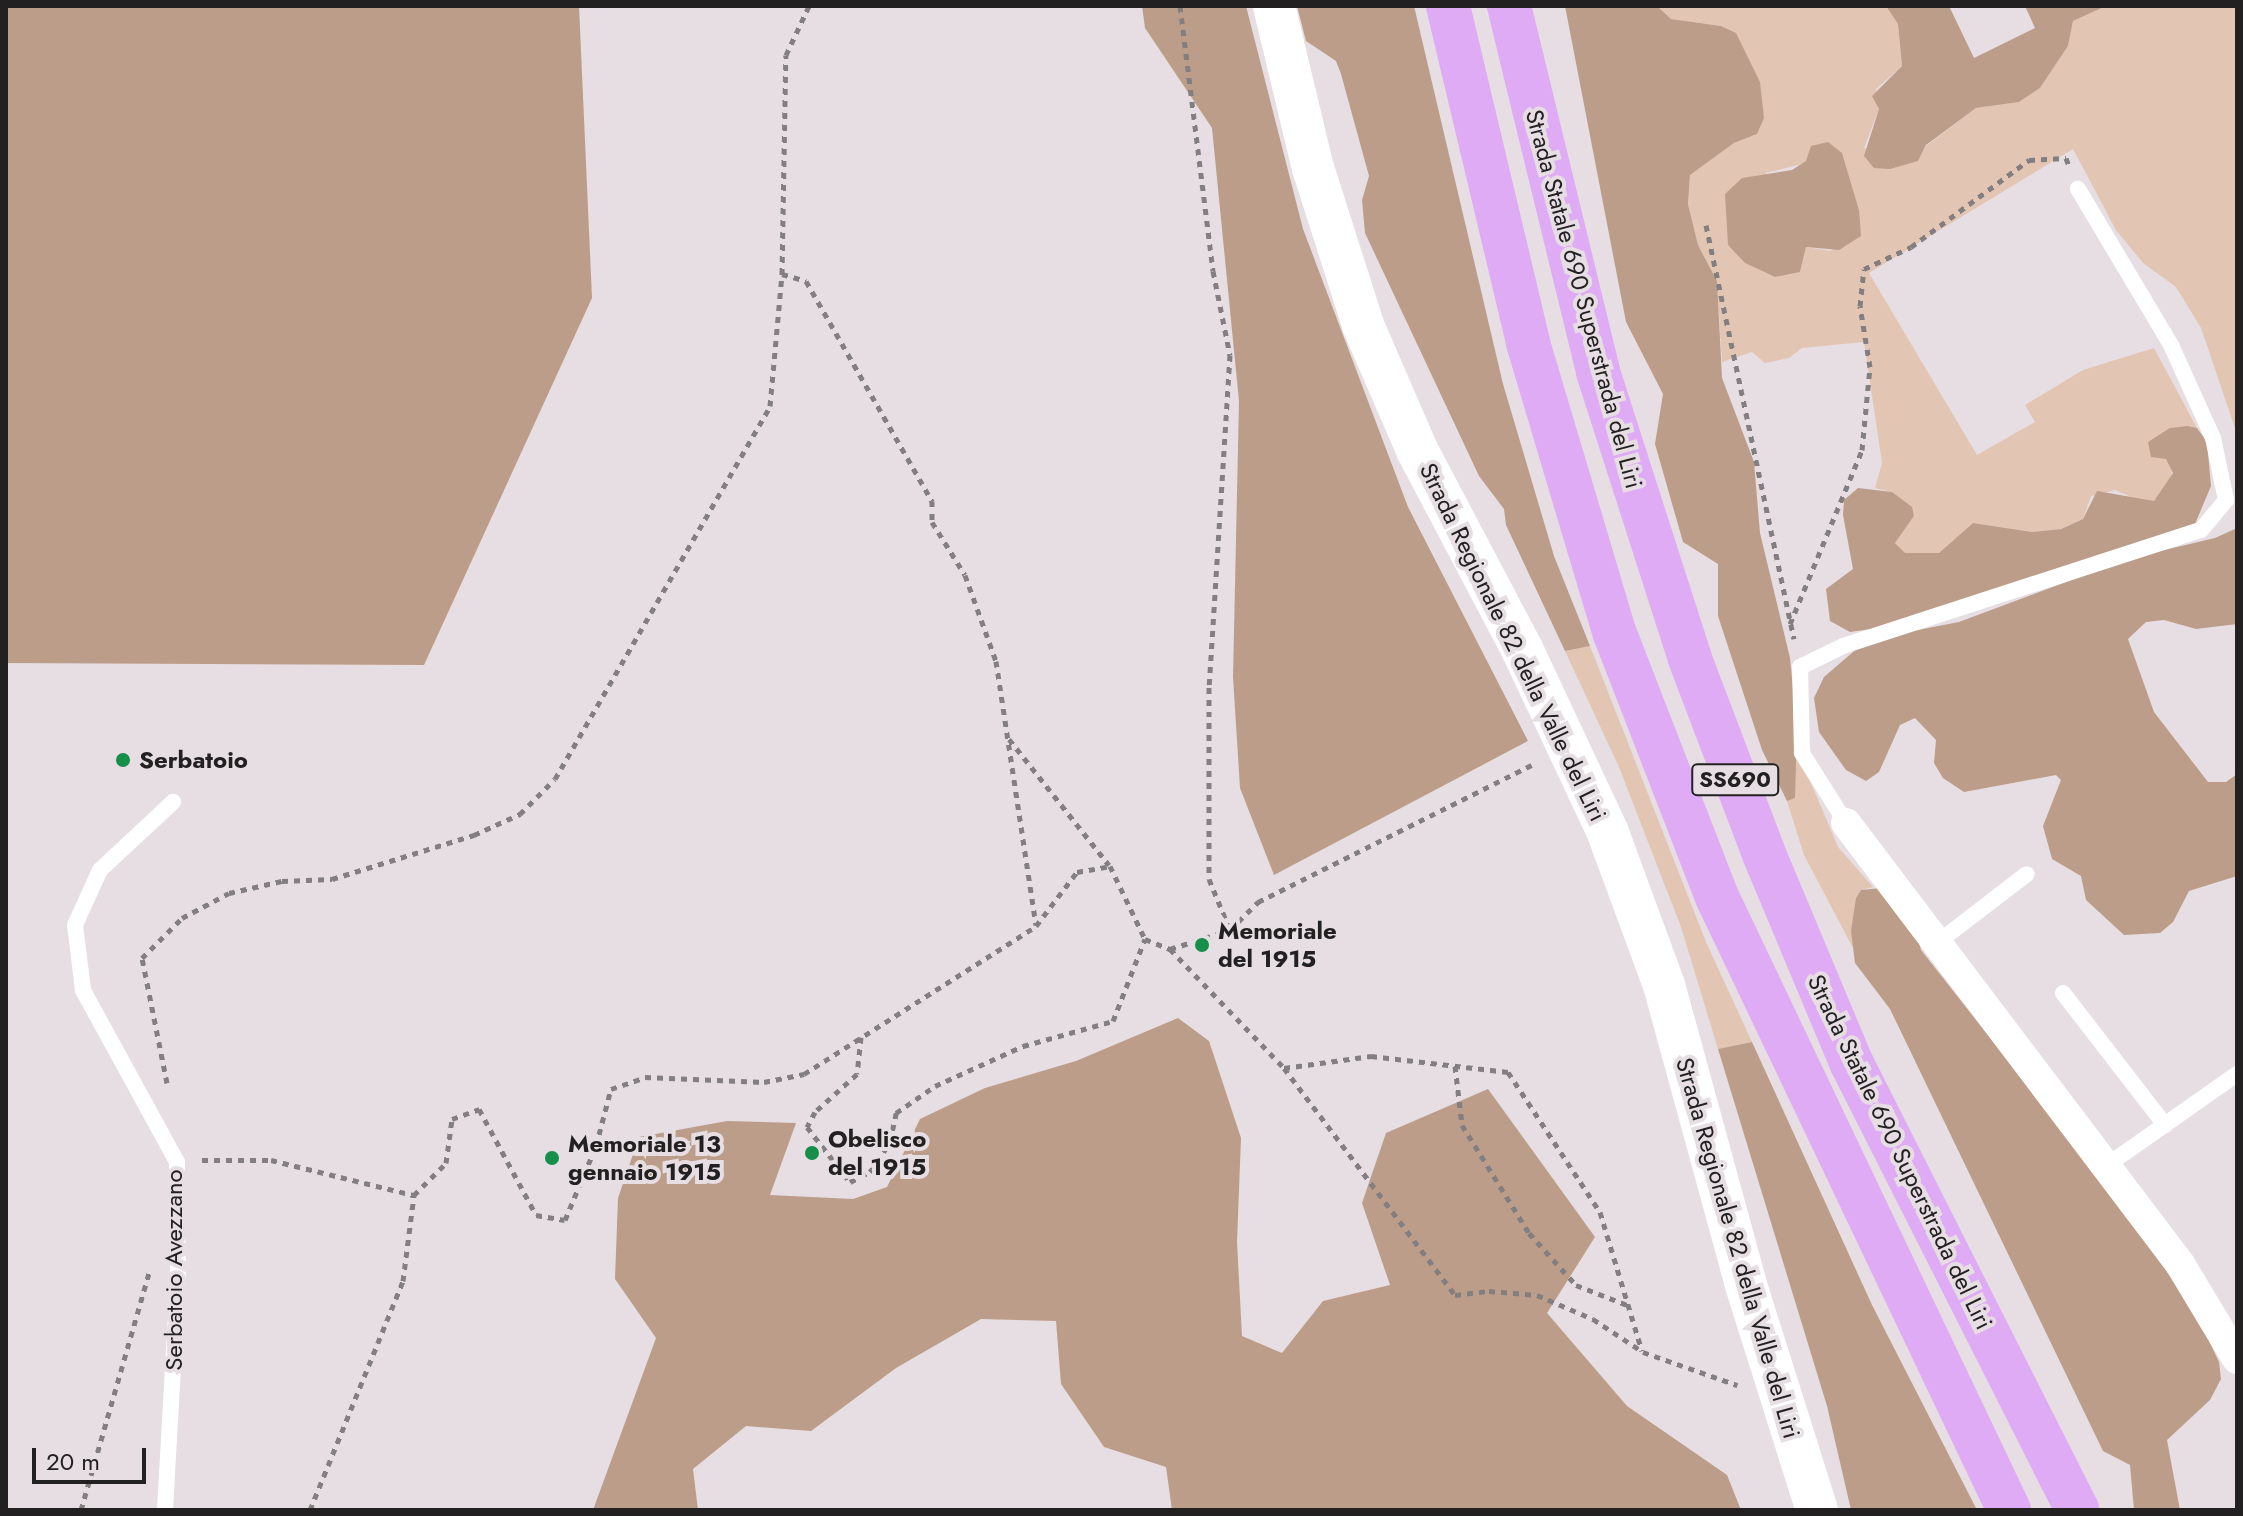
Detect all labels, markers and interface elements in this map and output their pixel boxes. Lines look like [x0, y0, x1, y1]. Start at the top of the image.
street label: Strada Statale 690 Superstrada del Liri [1519, 106, 1649, 492]
street label: Strada Regionale 82 della Valle del Liri [1414, 458, 1612, 826]
place label: Serbatoio [139, 746, 248, 774]
marker: Serbatoio [114, 751, 132, 769]
road number: SS690 [1691, 762, 1779, 798]
place label: Memoriale del 1915 [1218, 917, 1337, 973]
marker: Memoriale del 1915 [1193, 936, 1211, 954]
street label: Strada Statale 690 Superstrada del Liri [1801, 970, 1999, 1334]
street label: Strada Regionale 82 della Valle del Liri [1670, 1054, 1806, 1442]
place label: Obelisco del 1915 [828, 1125, 926, 1181]
place label: Memoriale 13 gennaio 1915 [568, 1130, 721, 1186]
marker: Obelisco del 1915 [803, 1144, 821, 1162]
marker: Memoriale 13 gennaio 1915 [543, 1149, 561, 1167]
street label: Serbatoio Avezzano [160, 1169, 188, 1371]
scale bar [36, 1432, 150, 1482]
text: 20 m [46, 1444, 100, 1479]

